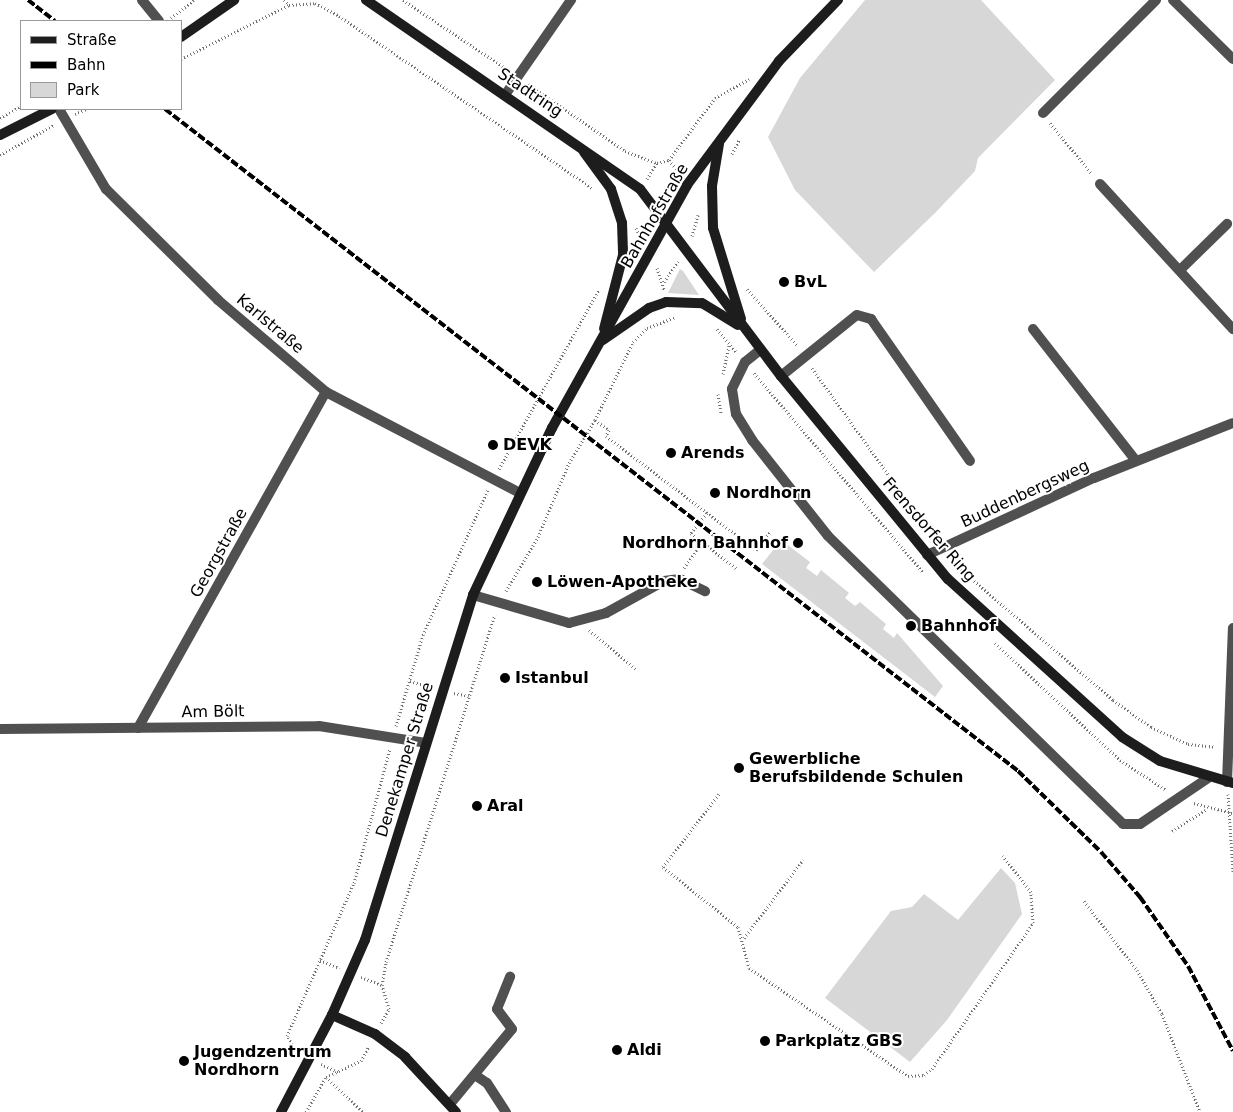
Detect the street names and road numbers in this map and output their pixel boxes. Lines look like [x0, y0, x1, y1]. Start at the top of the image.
street label: Stadtring [494, 64, 566, 122]
street label: Bahnhofstraße [617, 160, 693, 272]
street label: Karlstraße [232, 290, 308, 358]
street label: Buddenbergsweg [958, 456, 1092, 532]
street label: Frensdorfer Ring [878, 474, 980, 586]
street label: Georgstraße [187, 505, 251, 601]
street label: Denekamper Straße [372, 680, 438, 840]
street label: Am Bölt [181, 702, 245, 722]

